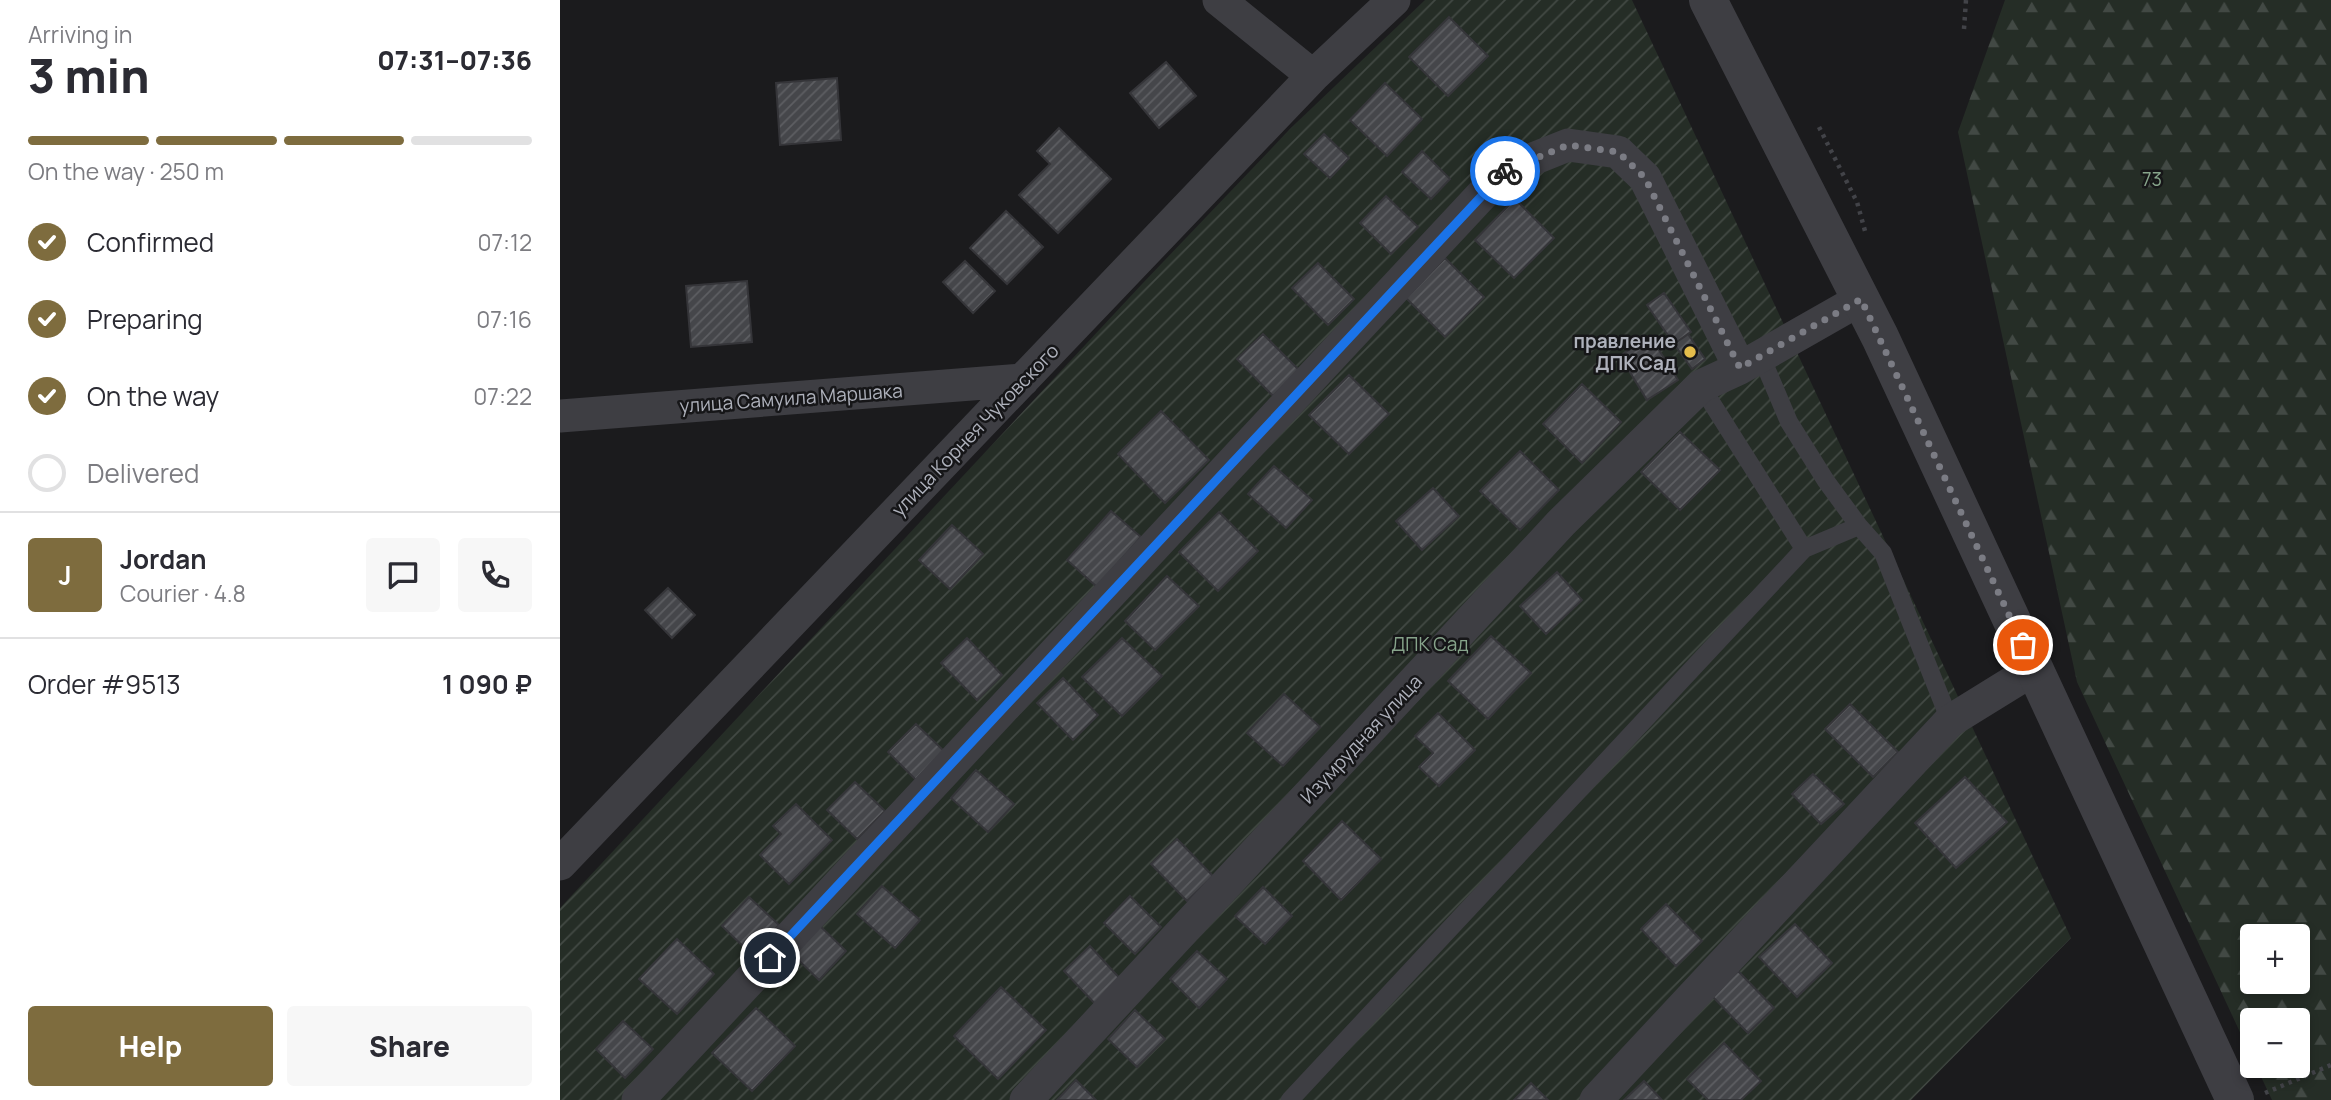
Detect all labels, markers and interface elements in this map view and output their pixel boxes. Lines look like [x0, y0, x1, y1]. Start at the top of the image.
text: Arriving in [28, 18, 133, 50]
text: 07:31–07:36 [377, 42, 532, 78]
text: 3 min [28, 44, 149, 107]
courier [1470, 136, 1540, 206]
icon: bike [1486, 152, 1524, 190]
text: On the way · 250 m [28, 155, 224, 187]
park label: 73 [2142, 166, 2162, 192]
icon: check [28, 223, 66, 261]
text: Confirmed [87, 224, 214, 260]
text: 07:12 [477, 226, 532, 258]
icon: check [28, 300, 66, 338]
text: Preparing [87, 301, 203, 337]
text: 07:16 [476, 303, 532, 335]
place label: правление ДПК Сад [1573, 328, 1676, 376]
street label: улица Корнея Чуковского [886, 338, 1064, 522]
marker: правление ДПК Сад [1682, 344, 1698, 360]
icon: check [28, 377, 66, 415]
street label: улица Самуила Маршака [679, 377, 903, 419]
text: On the way [87, 378, 219, 414]
text: 07:22 [473, 380, 532, 412]
text: Delivered [87, 455, 199, 491]
button: chat [366, 538, 440, 612]
button: phone [458, 538, 532, 612]
text: Jordan [120, 541, 206, 577]
text: J [58, 557, 72, 593]
text: Courier · 4.8 [120, 577, 246, 609]
pin [1993, 615, 2053, 675]
icon: bag [2004, 626, 2042, 664]
park label: ДПК Сад [1391, 631, 1469, 657]
text: Order #9513 [28, 666, 181, 702]
text: 1 090 ₽ [442, 666, 532, 702]
street label: Изумрудная улица [1294, 669, 1428, 809]
map controls [2240, 924, 2310, 1078]
button: + [2240, 924, 2310, 994]
pin [740, 928, 800, 988]
icon: home [751, 939, 789, 977]
button: Help [28, 1006, 273, 1086]
button: Share [287, 1006, 532, 1086]
button: − [2240, 1008, 2310, 1078]

